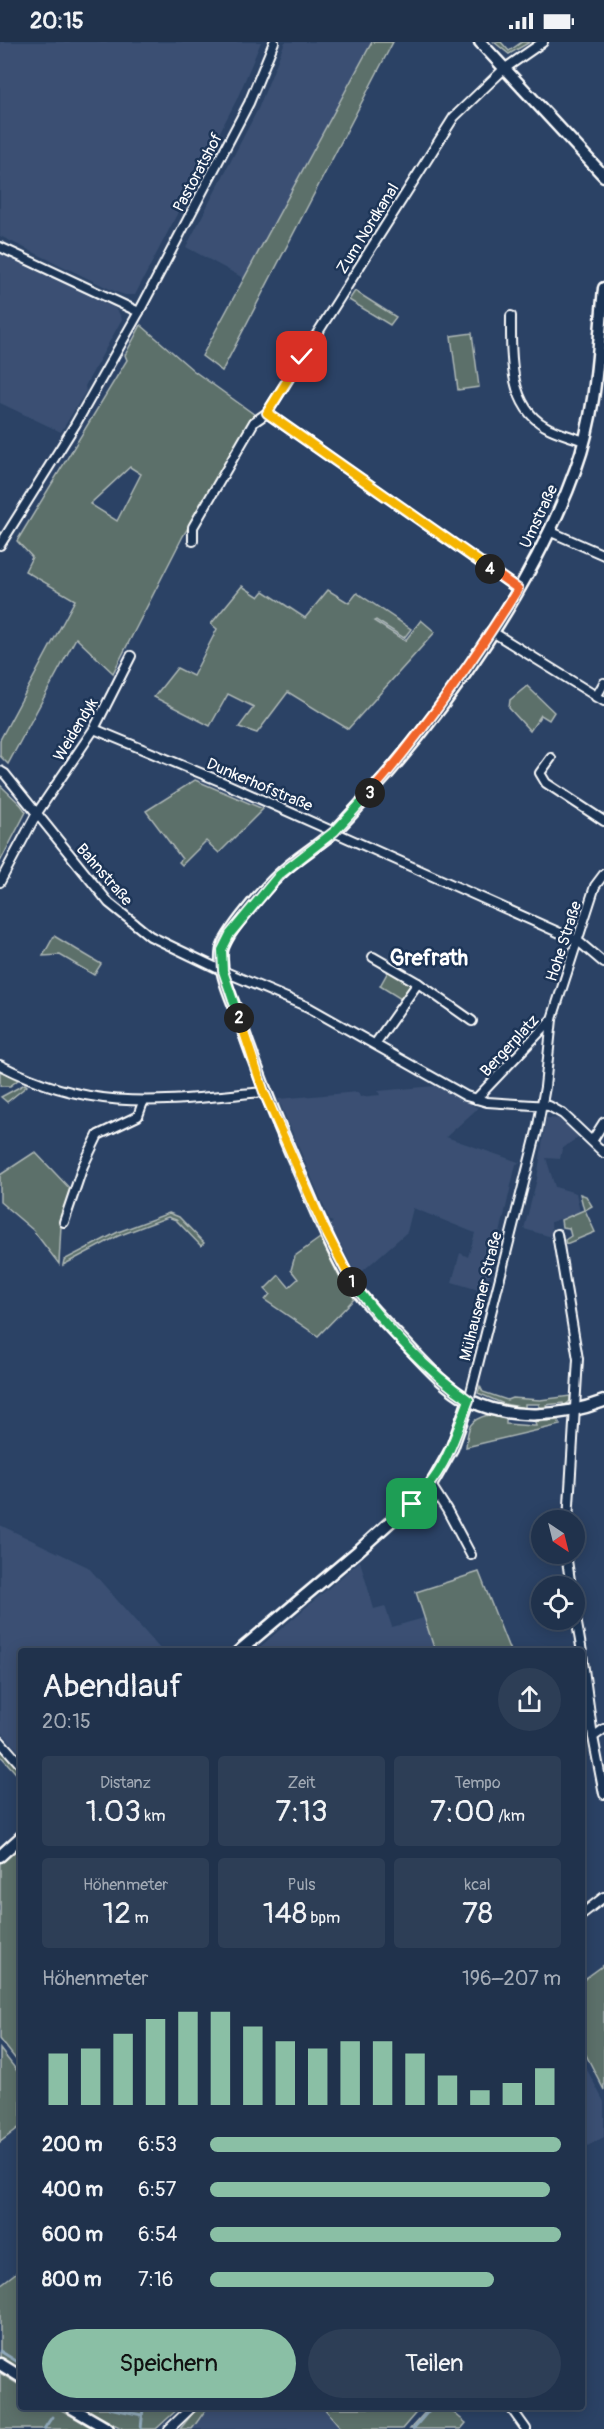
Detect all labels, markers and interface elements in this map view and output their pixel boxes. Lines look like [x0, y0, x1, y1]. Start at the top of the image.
text: 20:15 [30, 7, 84, 35]
street label: Pastoratshof [169, 129, 227, 215]
street label: Zum Nordkanal [332, 180, 404, 277]
pin [276, 331, 327, 382]
icon: check [285, 340, 318, 373]
street label: Umstraße [515, 481, 562, 551]
pin: 4 [475, 554, 505, 584]
text: 4 [485, 559, 495, 579]
street label: Weidendyk [49, 694, 103, 765]
street label: Dunkerhofstraße [204, 754, 316, 816]
pin: 3 [355, 778, 385, 808]
text: 3 [366, 783, 374, 803]
street label: Bahnstraße [72, 839, 137, 910]
street label: Hohe Straße [542, 899, 586, 984]
district label: Grefrath [390, 944, 468, 972]
pin: 2 [224, 1003, 254, 1033]
text: 2 [235, 1008, 243, 1028]
street label: Bergerplatz [476, 1011, 543, 1081]
street label: Mülhausener Straße [455, 1229, 507, 1363]
pin: 1 [337, 1267, 367, 1297]
text: 1 [349, 1272, 355, 1292]
pin [386, 1478, 437, 1529]
icon: arrive [395, 1487, 428, 1520]
north arrow [531, 1510, 585, 1564]
map controls [531, 1510, 585, 1630]
button: locate [531, 1576, 585, 1630]
text: Abendlauf [42, 1666, 183, 1707]
button: share [498, 1668, 561, 1731]
text: 20:15 [42, 1709, 91, 1734]
text: Distanz [100, 1773, 151, 1793]
text: Zeit [287, 1773, 316, 1793]
text: Tempo [454, 1773, 501, 1793]
text: 1.03 [86, 1793, 141, 1830]
text: 7:13 [275, 1793, 328, 1830]
text: 7:00 [430, 1793, 495, 1830]
text: km [141, 1806, 165, 1826]
text: /km [495, 1806, 525, 1826]
text: Höhenmeter [83, 1875, 168, 1895]
text: Puls [288, 1875, 315, 1895]
text: kcal [464, 1875, 491, 1895]
text: 12 [102, 1895, 131, 1932]
text: 148 [263, 1895, 307, 1932]
text: 78 [462, 1895, 493, 1932]
text: m [131, 1908, 149, 1928]
text: bpm [307, 1908, 340, 1928]
text: Höhenmeter [42, 1966, 148, 1991]
text: 196–207 m [462, 1966, 561, 1991]
text: 200 m [42, 2132, 103, 2157]
text: 6:53 [138, 2132, 177, 2157]
text: 400 m [42, 2177, 103, 2202]
text: 6:57 [138, 2177, 176, 2202]
text: 600 m [42, 2222, 103, 2247]
text: 6:54 [138, 2222, 177, 2247]
text: 800 m [42, 2267, 102, 2292]
text: 7:16 [138, 2267, 173, 2292]
button: Speichern [42, 2329, 296, 2398]
button: Teilen [308, 2329, 561, 2398]

